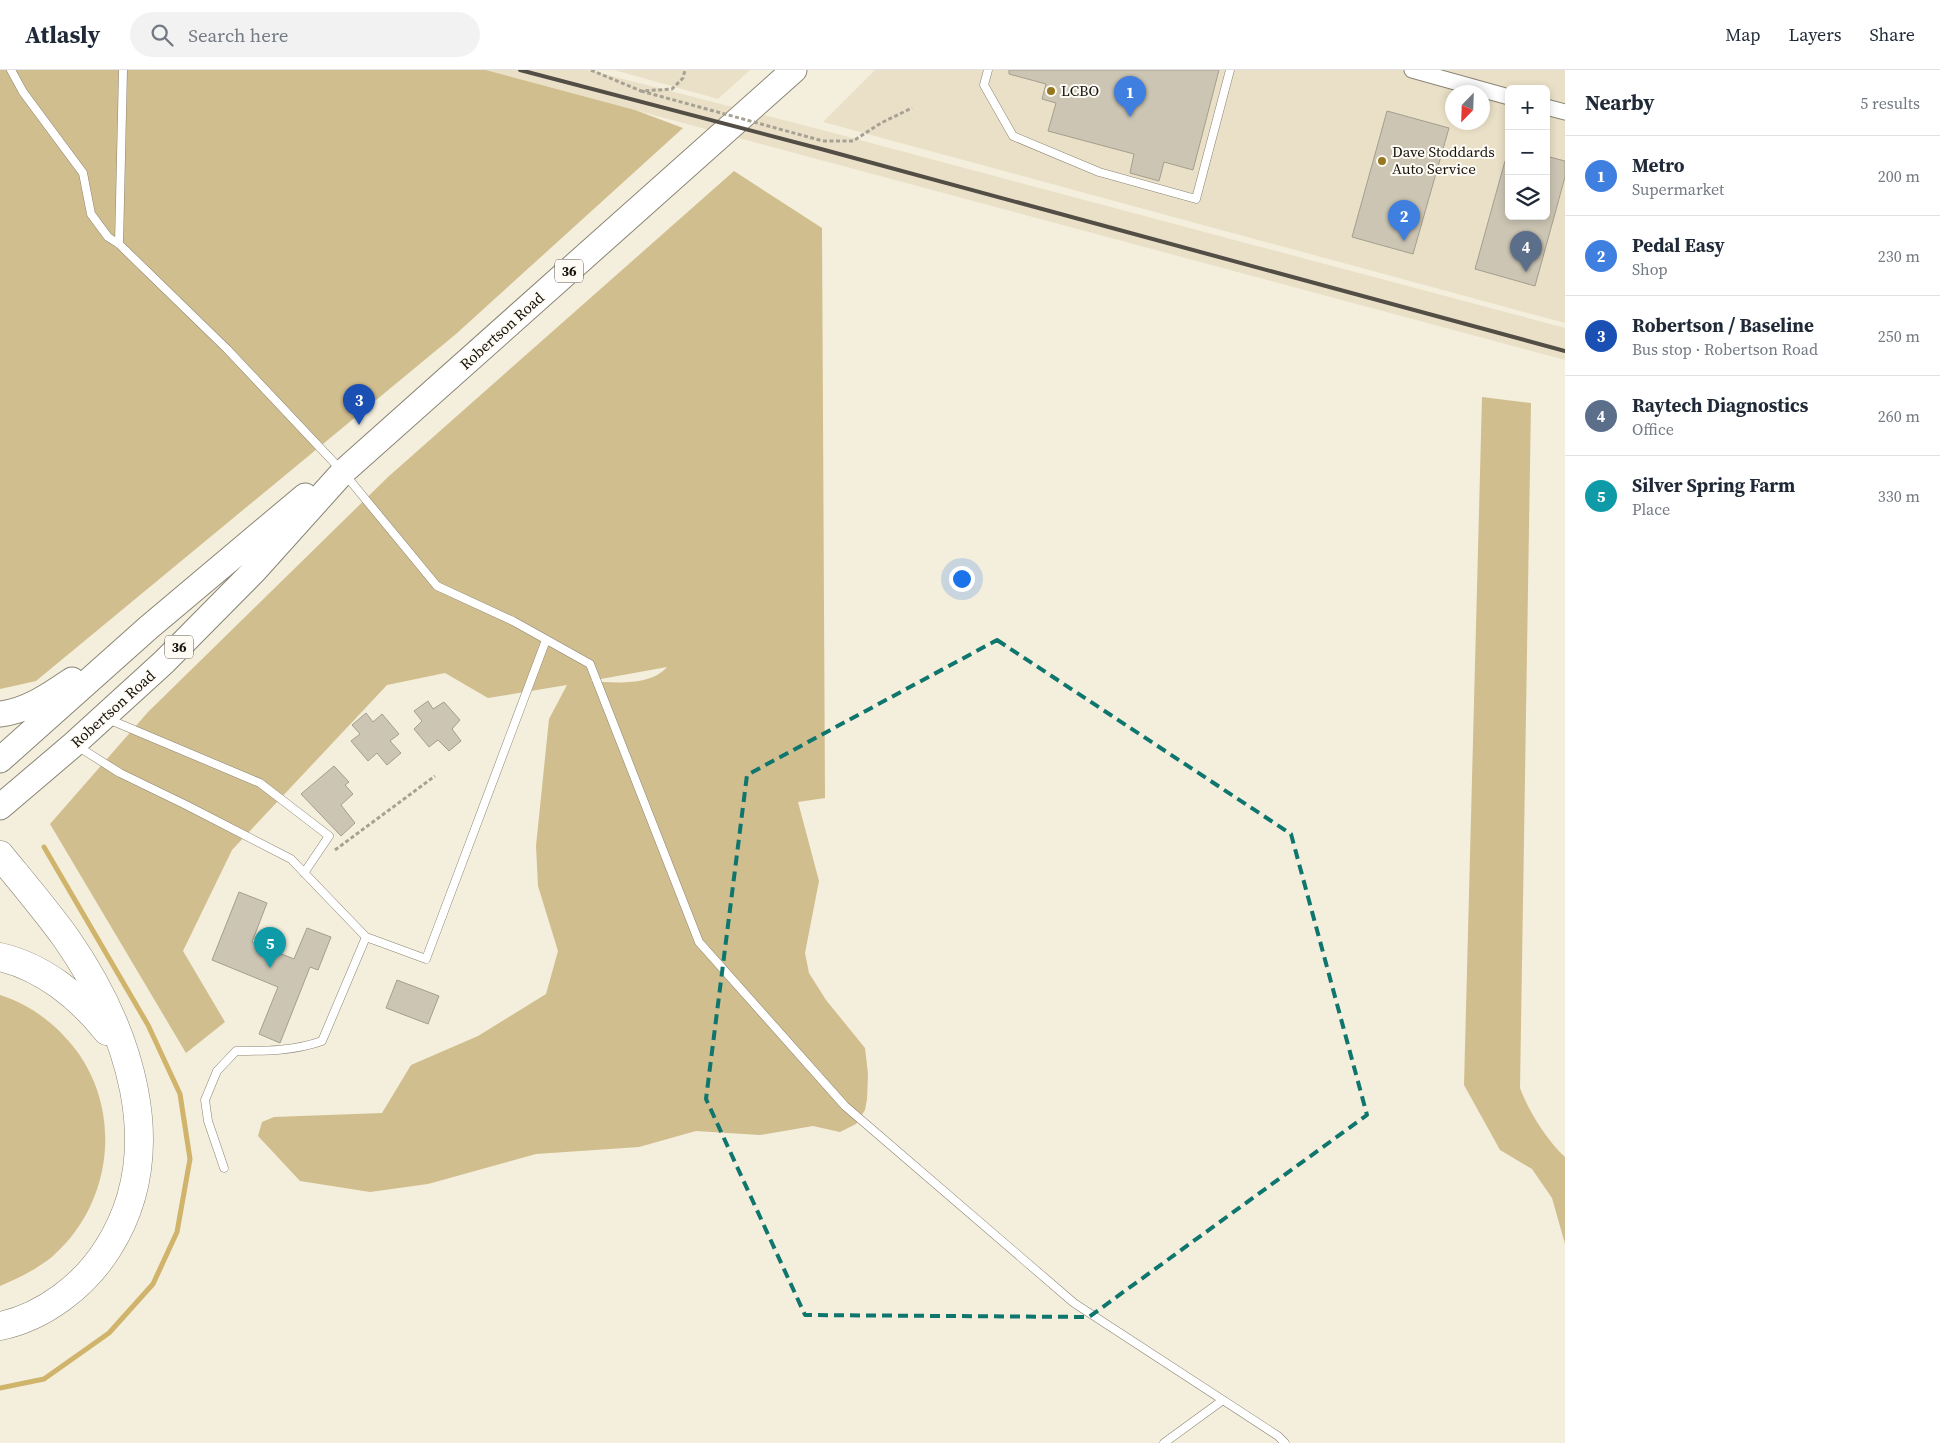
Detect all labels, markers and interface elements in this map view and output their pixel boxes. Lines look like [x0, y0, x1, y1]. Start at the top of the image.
search box [130, 12, 480, 57]
text: Atlasly [25, 18, 100, 51]
icon: search [148, 21, 176, 49]
text: Search here [188, 22, 288, 48]
text: Map [1725, 22, 1760, 47]
text: Layers [1788, 22, 1841, 47]
text: Share [1869, 22, 1915, 47]
pin: 1 [1114, 76, 1146, 117]
place label: LCBO [1061, 80, 1099, 101]
marker: LCBO [1045, 85, 1057, 97]
north arrow [1445, 85, 1490, 130]
map controls [1505, 85, 1550, 220]
button: + [1505, 85, 1550, 130]
text: Nearby [1585, 88, 1655, 117]
text: 5 results [1860, 92, 1920, 114]
button: − [1505, 130, 1550, 175]
place label: Dave Stoddards Auto Service [1392, 141, 1495, 179]
text: Metro [1632, 152, 1684, 178]
marker: Dave Stoddards Auto Service [1376, 155, 1388, 167]
text: 1 [1597, 165, 1605, 187]
text: 200 m [1878, 165, 1920, 187]
button: layers [1505, 175, 1550, 220]
text: Supermarket [1632, 178, 1724, 200]
pin: 2 [1388, 200, 1420, 241]
pin: 4 [1510, 231, 1542, 272]
text: Pedal Easy [1632, 232, 1725, 258]
text: 2 [1597, 245, 1605, 267]
text: 230 m [1878, 245, 1920, 267]
text: Shop [1632, 258, 1668, 280]
road number: 36 [555, 260, 583, 282]
street label: Robertson Road [455, 287, 549, 374]
text: Robertson / Baseline [1632, 312, 1814, 338]
text: 3 [1597, 325, 1605, 347]
text: 250 m [1878, 325, 1920, 347]
text: Bus stop · Robertson Road [1632, 338, 1818, 360]
pin: 3 [343, 384, 375, 425]
text: Raytech Diagnostics [1632, 392, 1808, 418]
text: 4 [1597, 405, 1605, 427]
text: 260 m [1878, 405, 1920, 427]
text: Office [1632, 418, 1674, 440]
text: Silver Spring Farm [1632, 472, 1795, 498]
text: 5 [1597, 485, 1605, 507]
text: 330 m [1878, 485, 1920, 507]
text: Place [1632, 498, 1670, 520]
your location [949, 566, 975, 592]
road number: 36 [165, 636, 193, 658]
street label: Robertson Road [66, 665, 160, 752]
pin: 5 [254, 927, 286, 968]

